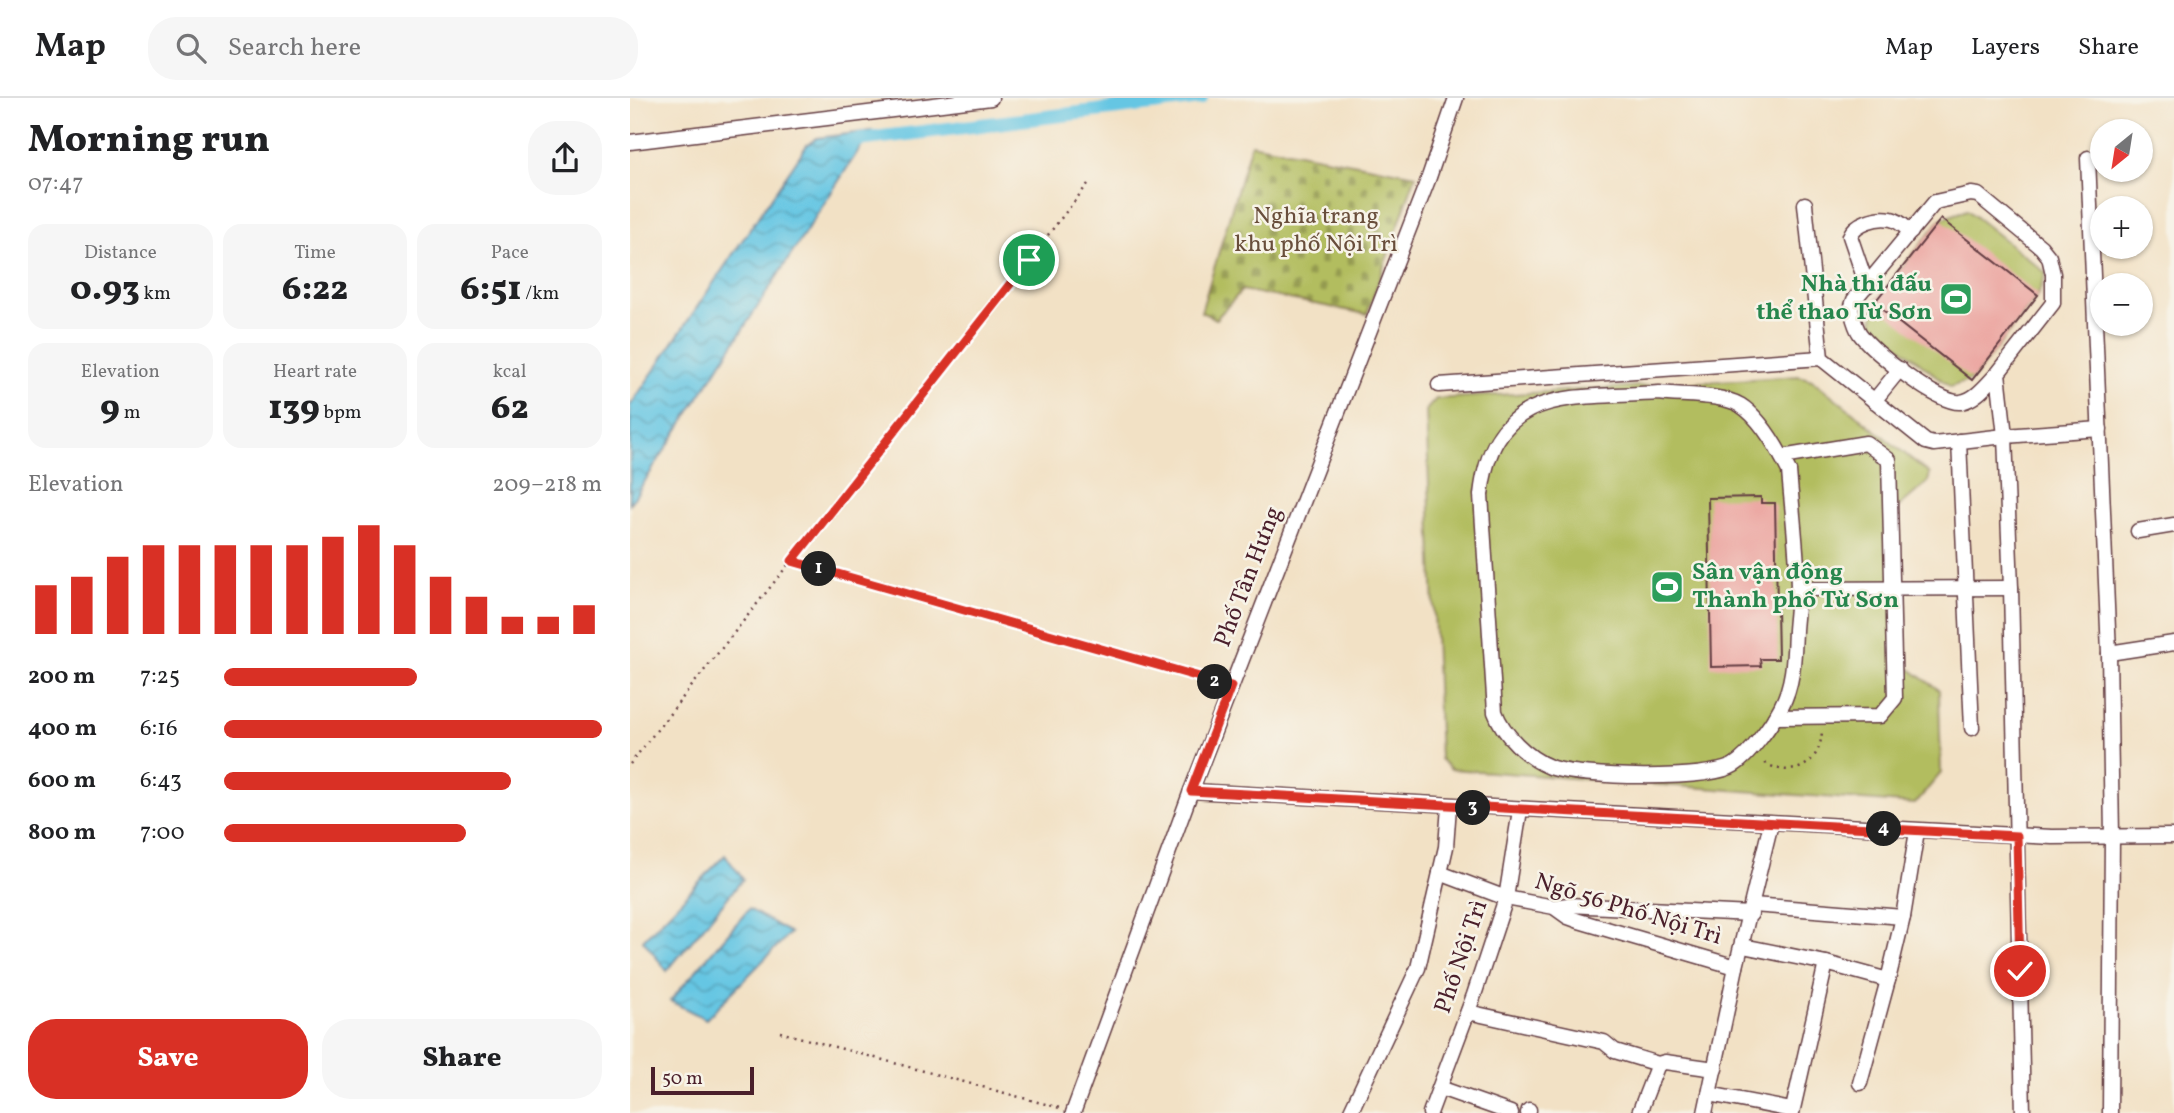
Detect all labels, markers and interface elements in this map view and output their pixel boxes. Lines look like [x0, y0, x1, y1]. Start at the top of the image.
search box [148, 17, 638, 80]
text: Map [35, 25, 106, 71]
icon: search [172, 29, 210, 67]
text: Search here [228, 30, 361, 66]
text: Map [1885, 31, 1933, 65]
text: Layers [1971, 31, 2040, 65]
text: Share [2078, 31, 2139, 65]
text: Morning run [28, 115, 270, 168]
north arrow [2090, 119, 2152, 182]
map controls [2090, 119, 2153, 336]
button: share [528, 121, 602, 195]
text: 07:47 [28, 168, 83, 200]
button: + [2090, 196, 2153, 259]
park label: Nghĩa trang khu phố Nội Trì [1234, 200, 1398, 262]
pin [999, 230, 1059, 290]
text: Distance [84, 240, 157, 266]
text: Time [294, 240, 336, 266]
text: Pace [491, 240, 529, 266]
icon: arrive [1010, 241, 1048, 279]
text: 0.93 [70, 266, 140, 314]
text: 6:22 [282, 266, 348, 314]
text: 6:51 [460, 266, 522, 314]
place label: Nhà thi đấu thể thao Từ Sơn [1756, 268, 1932, 330]
button: − [2090, 273, 2153, 336]
sports icon: Nhà thi đấu thể thao Từ Sơn [1937, 280, 1975, 318]
text: km [140, 281, 171, 307]
text: /km [522, 281, 559, 307]
text: Elevation [81, 359, 160, 385]
text: Heart rate [273, 359, 357, 385]
text: kcal [493, 359, 527, 385]
text: 9 [100, 385, 120, 433]
text: 139 [268, 385, 320, 433]
text: 62 [491, 385, 529, 433]
text: m [120, 400, 141, 426]
text: bpm [320, 400, 362, 426]
text: Elevation [28, 469, 124, 501]
text: 209–218 m [492, 469, 602, 501]
street label: Phố Tân Hưng [1207, 502, 1291, 652]
pin: 1 [802, 552, 836, 587]
text: 1 [815, 555, 822, 581]
place label: Sân vận động Thành phố Từ Sơn [1692, 556, 1899, 618]
sports icon: Sân vận động Thành phố Từ Sơn [1648, 568, 1686, 606]
text: 200 m [28, 661, 95, 693]
text: 7:25 [140, 661, 180, 693]
pin: 2 [1198, 664, 1232, 700]
text: 2 [1210, 668, 1219, 694]
text: 400 m [28, 713, 97, 745]
text: 6:16 [140, 713, 178, 745]
text: 600 m [28, 765, 96, 797]
text: 6:43 [140, 765, 182, 797]
pin: 3 [1456, 790, 1490, 826]
text: 3 [1468, 794, 1477, 820]
pin: 4 [1866, 812, 1902, 846]
text: 4 [1878, 815, 1889, 841]
text: 800 m [28, 817, 96, 849]
text: 7:00 [140, 817, 185, 849]
street label: Ngõ 56 Phố Nội Trì [1530, 865, 1726, 955]
street label: Phố Nội Trì [1427, 896, 1497, 1018]
pin [1990, 941, 2050, 1001]
icon: check [2001, 952, 2039, 990]
button: Save [28, 1019, 308, 1099]
button: Share [322, 1019, 602, 1099]
scale bar [651, 1064, 754, 1096]
text: 50 m [662, 1066, 703, 1092]

